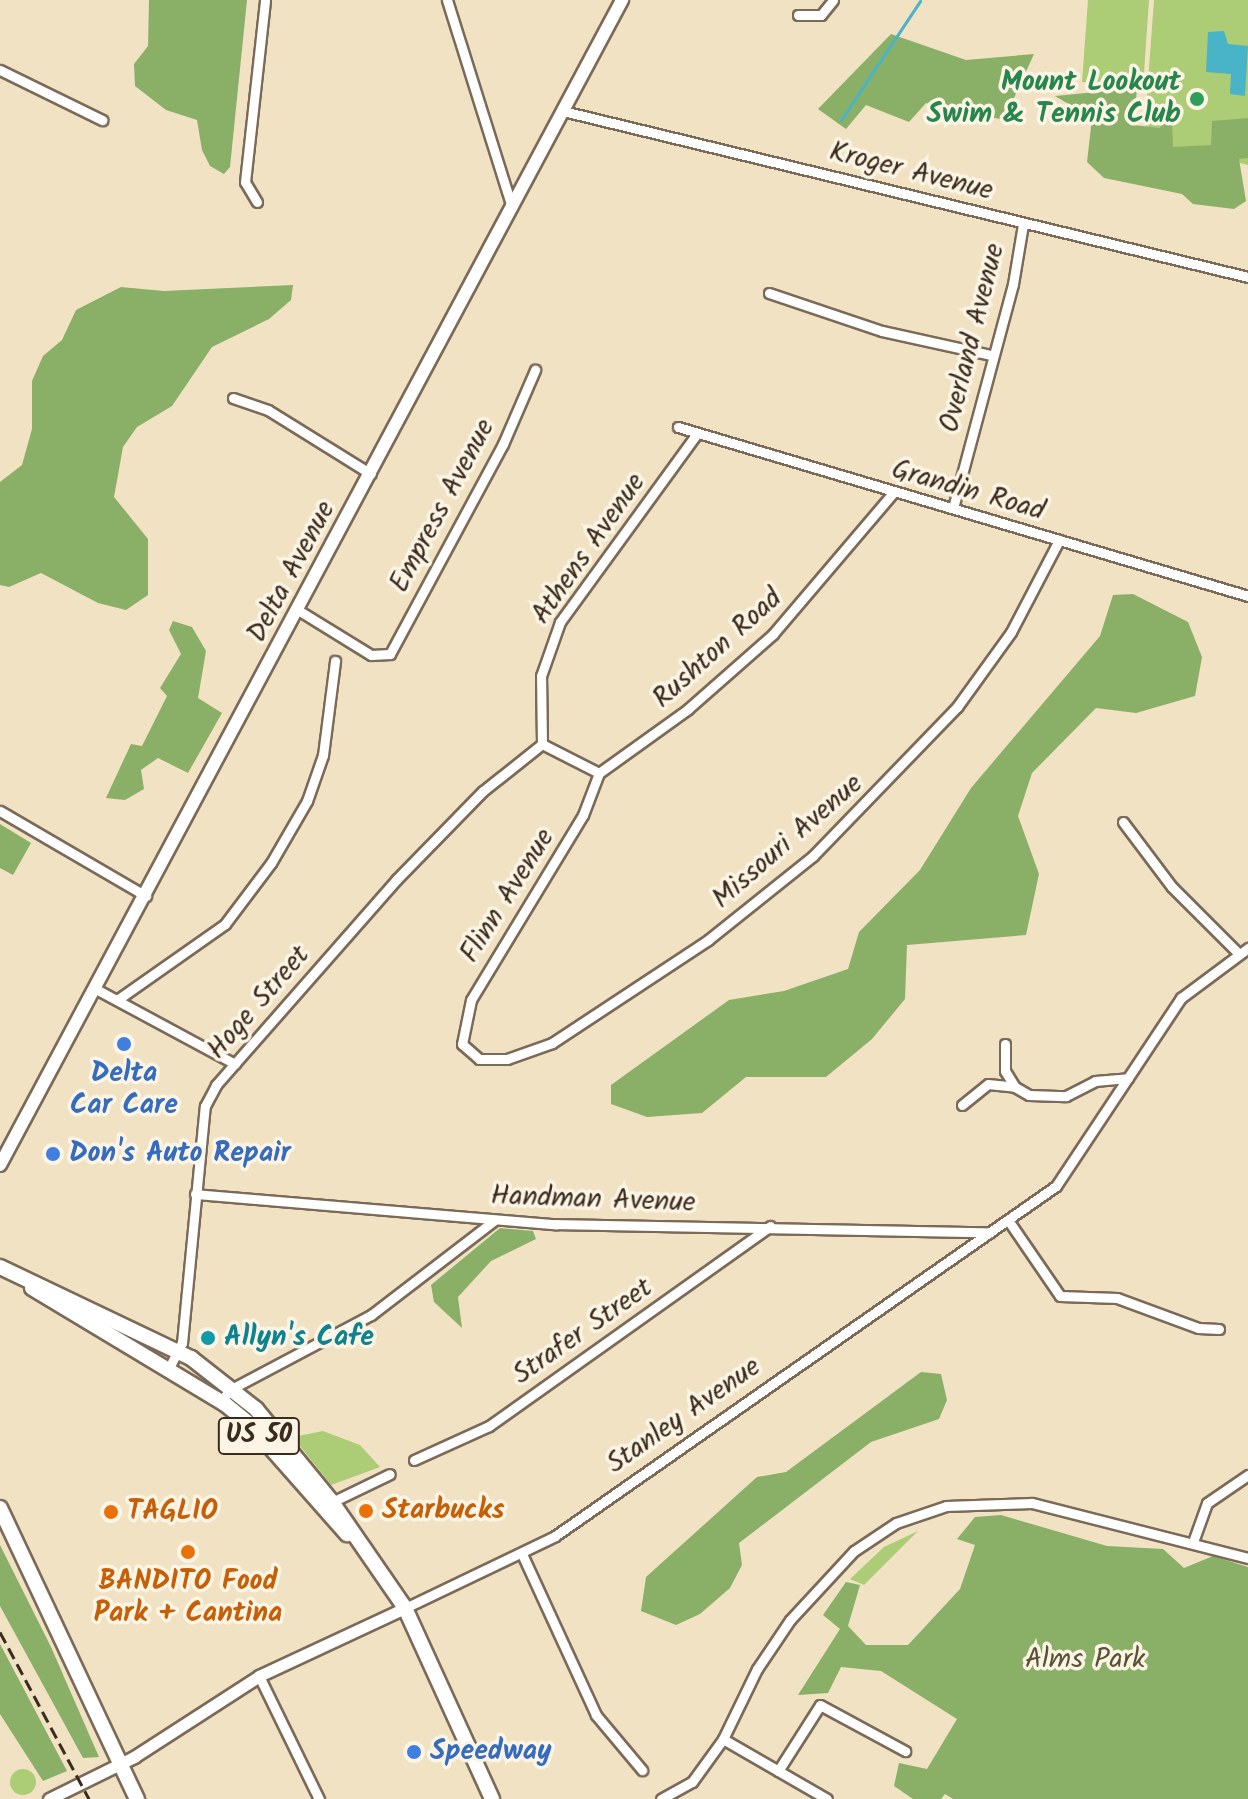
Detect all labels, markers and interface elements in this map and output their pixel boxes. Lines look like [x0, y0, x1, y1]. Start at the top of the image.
place label: Mount Lookout Swim & Tennis Club [927, 66, 1181, 132]
marker: Mount Lookout Swim & Tennis Club [1188, 90, 1206, 108]
street label: Kroger Avenue [826, 135, 996, 209]
street label: Overland Avenue [933, 240, 1013, 436]
street label: Empress Avenue [383, 414, 503, 598]
street label: Grandin Road [888, 453, 1048, 529]
street label: Athens Avenue [525, 467, 653, 631]
street label: Delta Avenue [241, 496, 343, 648]
street label: Rushton Road [646, 582, 790, 716]
street label: Missouri Avenue [706, 768, 870, 916]
street label: Flinn Avenue [454, 823, 562, 969]
street label: Hoge Street [201, 939, 317, 1067]
marker: Delta Car Care [115, 1035, 133, 1053]
place label: Delta Car Care [70, 1057, 178, 1123]
place label: Don's Auto Repair [69, 1137, 291, 1171]
marker: Don's Auto Repair [44, 1145, 62, 1163]
street label: Handman Avenue [490, 1180, 696, 1220]
street label: Strafer Street [507, 1272, 659, 1392]
place label: Allyn's Cafe [224, 1321, 374, 1355]
marker: Allyn's Cafe [199, 1329, 217, 1347]
street label: Stanley Avenue [601, 1351, 767, 1481]
road number: US 50 [217, 1414, 301, 1458]
place label: Starbucks [382, 1494, 505, 1528]
place label: TAGLIO [127, 1495, 218, 1529]
marker: Starbucks [357, 1502, 375, 1520]
marker: TAGLIO [102, 1503, 120, 1521]
marker: BANDITO Food Park + Cantina [179, 1543, 197, 1561]
place label: BANDITO Food Park + Cantina [94, 1565, 282, 1631]
park label: Alms Park [1025, 1643, 1145, 1677]
place label: Speedway [430, 1735, 552, 1769]
marker: Speedway [405, 1743, 423, 1761]

